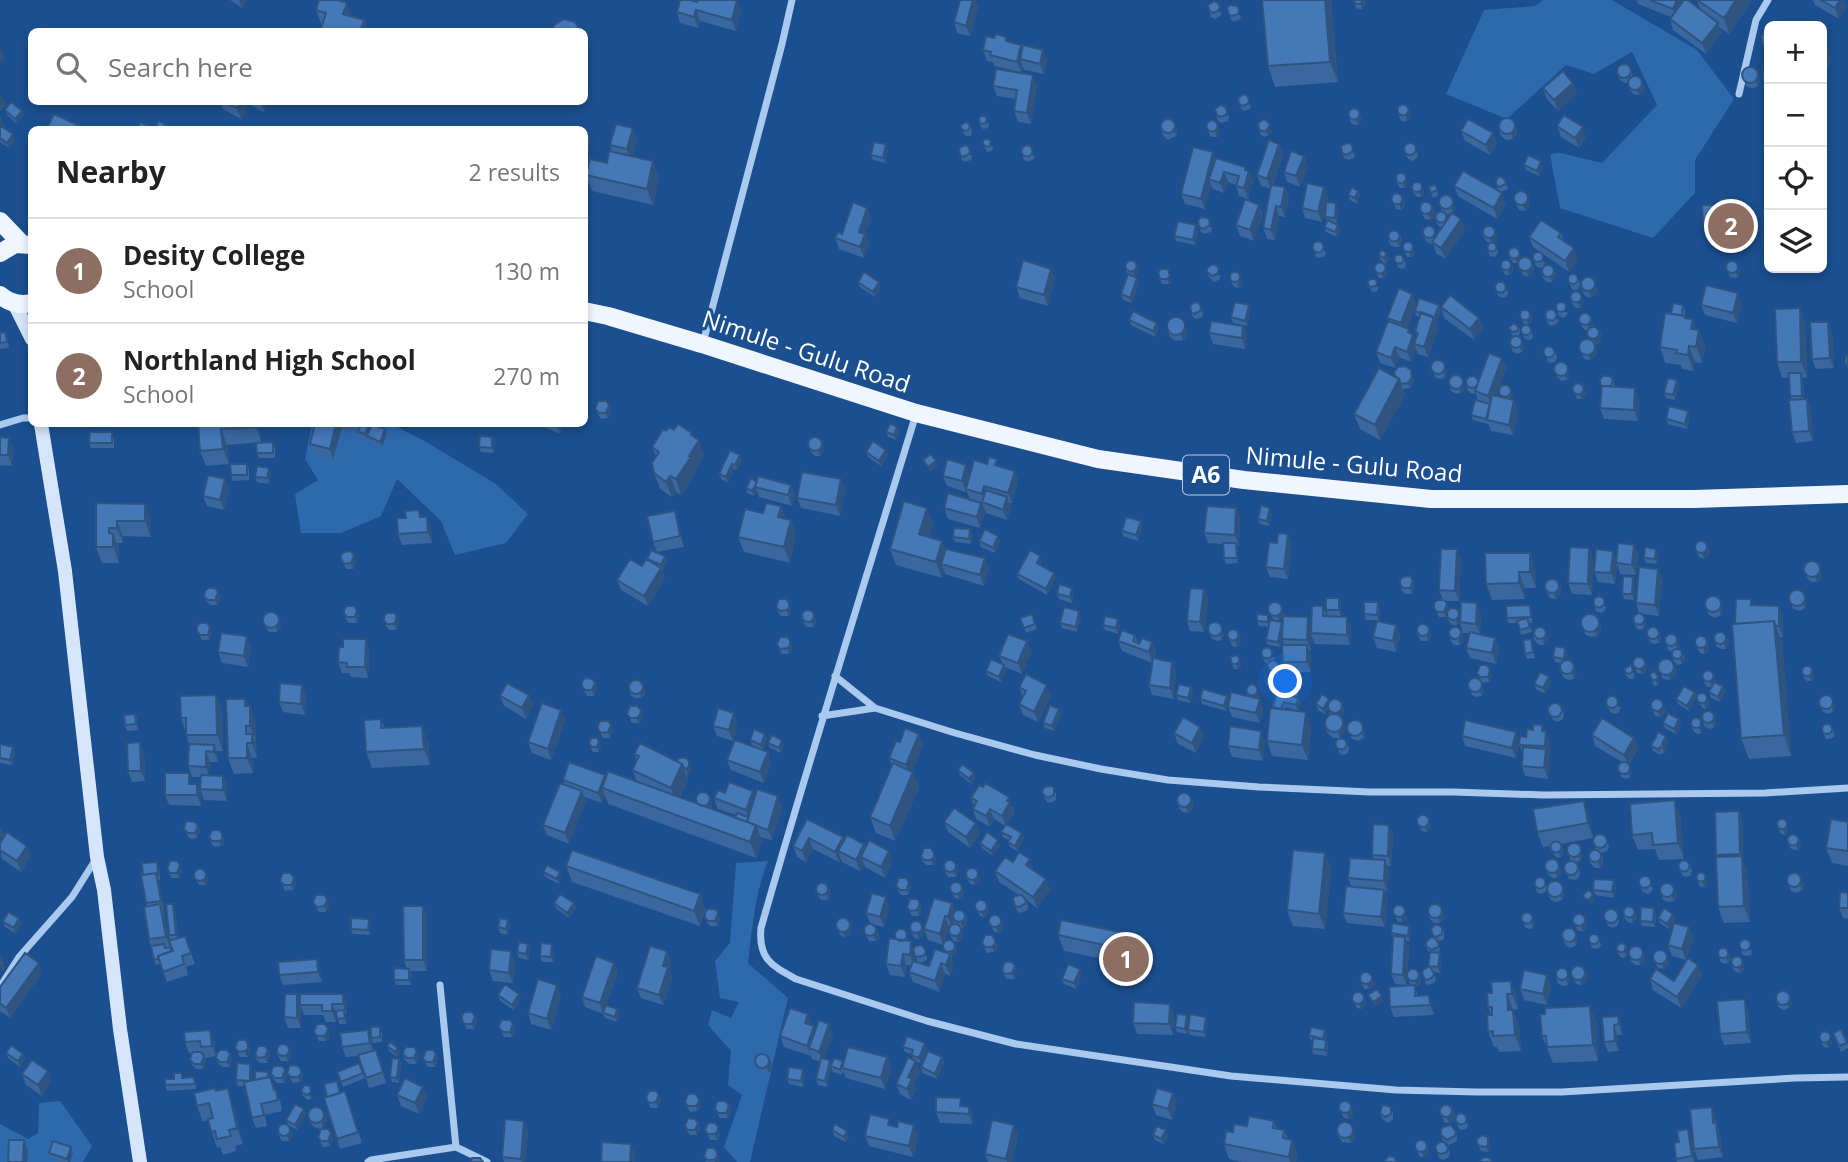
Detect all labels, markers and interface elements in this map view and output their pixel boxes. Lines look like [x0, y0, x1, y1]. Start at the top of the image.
map controls [1764, 21, 1827, 273]
button: + [1764, 21, 1827, 84]
search box [28, 28, 588, 105]
icon: search [52, 48, 90, 86]
text: Search here [108, 49, 253, 85]
button: − [1764, 84, 1827, 147]
button: locate [1764, 147, 1827, 210]
text: Nearby [56, 151, 166, 192]
text: 2 results [469, 156, 560, 188]
pin: 2 [1708, 200, 1754, 252]
button: layers [1764, 210, 1827, 273]
text: Desity College [123, 237, 305, 273]
text: 1 [72, 255, 86, 287]
text: 130 m [493, 255, 560, 287]
text: School [123, 273, 194, 305]
street label: Nimule - Gulu Road [698, 301, 915, 400]
text: Northland High School [123, 342, 416, 378]
text: 2 [72, 360, 86, 392]
text: 270 m [493, 360, 560, 392]
text: School [123, 378, 194, 410]
street label: Nimule - Gulu Road [1244, 438, 1464, 489]
road number: A6 [1183, 456, 1229, 495]
your location [1268, 664, 1302, 698]
pin: 1 [1103, 933, 1149, 985]

